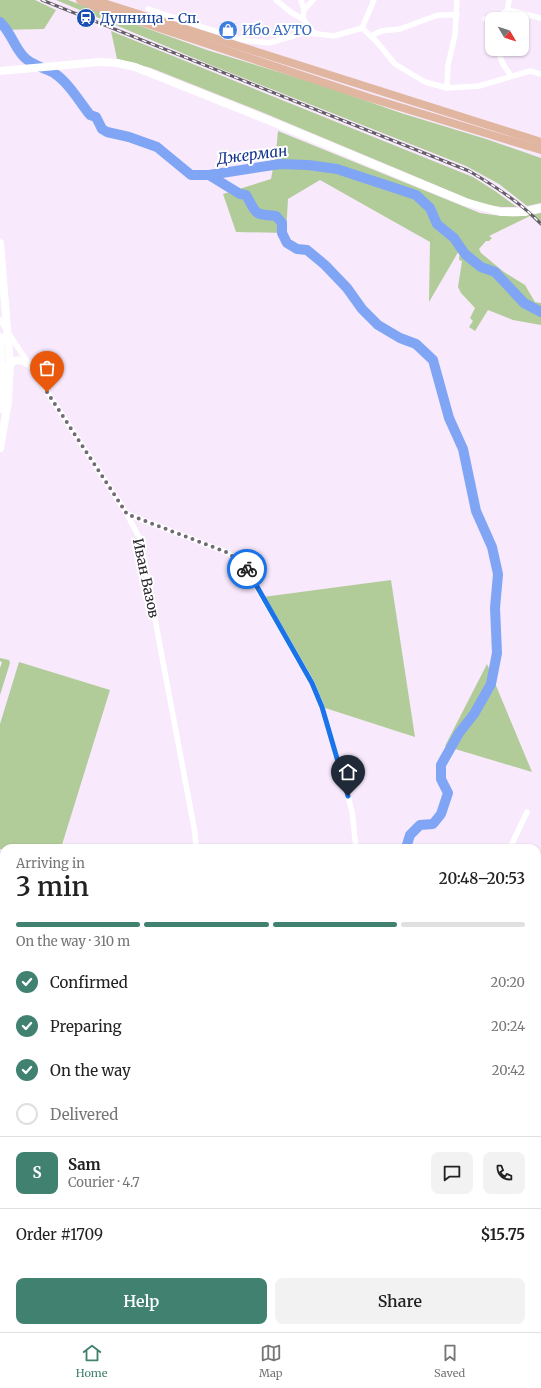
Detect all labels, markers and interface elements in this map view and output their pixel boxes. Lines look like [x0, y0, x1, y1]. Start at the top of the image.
station icon: Дупница - Сп. [75, 7, 97, 29]
place label: Дупница - Сп. [100, 9, 200, 27]
north arrow [485, 12, 529, 56]
map controls [485, 12, 529, 56]
shop icon: Ибо АУТО [217, 19, 239, 41]
place label: Ибо АУТО [242, 21, 312, 39]
water label: Джерман [215, 141, 288, 168]
pin [30, 351, 64, 392]
icon: bag [36, 357, 58, 379]
street label: Иван Вазов [129, 537, 163, 619]
courier [227, 549, 267, 589]
icon: bike [236, 558, 258, 580]
pin [331, 755, 365, 796]
icon: home [337, 761, 359, 783]
text: Arriving in [16, 855, 85, 872]
text: 20:48–20:53 [439, 869, 525, 888]
text: 3 min [16, 870, 89, 903]
text: On the way · 310 m [16, 933, 130, 950]
icon: check [16, 971, 38, 993]
text: Confirmed [50, 973, 128, 992]
text: 20:20 [491, 974, 525, 991]
icon: check [16, 1015, 38, 1037]
text: Preparing [50, 1017, 122, 1036]
text: 20:24 [491, 1018, 525, 1035]
icon: check [16, 1059, 38, 1081]
text: On the way [50, 1061, 131, 1080]
text: 20:42 [492, 1062, 525, 1079]
text: Delivered [50, 1105, 118, 1124]
button: chat [431, 1152, 473, 1194]
button: phone [483, 1152, 525, 1194]
text: Sam [68, 1155, 101, 1174]
text: S [32, 1163, 42, 1182]
text: Courier · 4.7 [68, 1174, 140, 1191]
text: Order #1709 [16, 1225, 103, 1244]
text: $15.75 [480, 1225, 525, 1244]
button: Help [16, 1278, 267, 1324]
button: Share [275, 1278, 525, 1324]
tab: Home [76, 1342, 107, 1380]
tab: Map [259, 1342, 282, 1380]
tab: Saved [434, 1342, 465, 1380]

